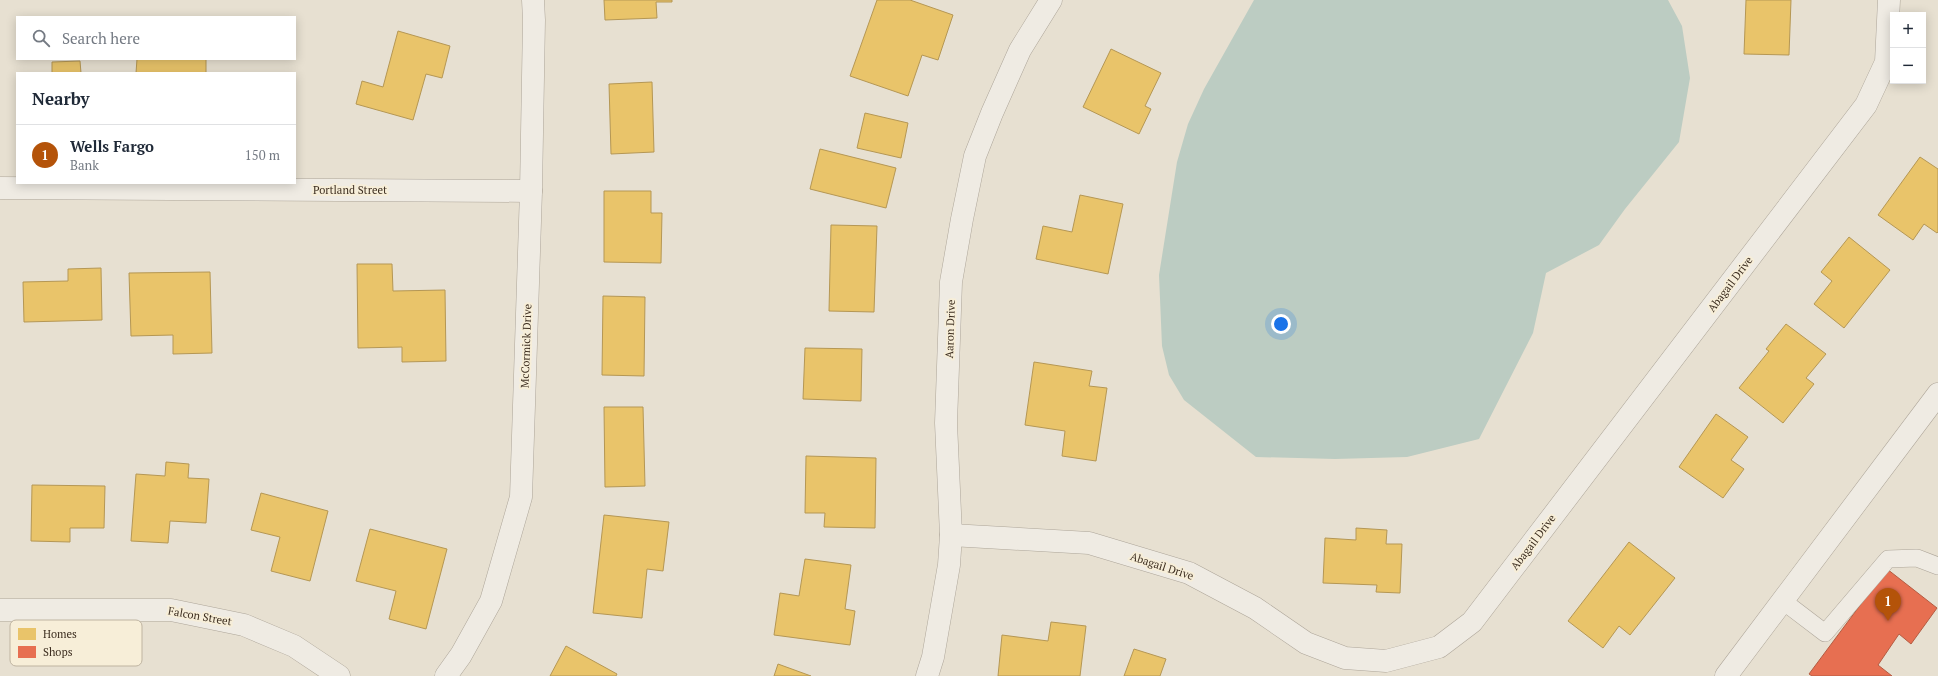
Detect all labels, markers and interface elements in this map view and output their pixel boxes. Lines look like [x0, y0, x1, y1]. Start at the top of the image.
map controls [1890, 12, 1926, 84]
button: + [1890, 12, 1926, 48]
search box [16, 16, 296, 60]
icon: search [30, 27, 52, 49]
text: Search here [62, 28, 140, 48]
button: − [1890, 48, 1926, 84]
text: Nearby [32, 87, 90, 110]
text: Wells Fargo [70, 136, 154, 156]
text: 1 [41, 146, 49, 164]
text: 150 m [245, 146, 280, 164]
text: Bank [70, 156, 99, 174]
street label: Portland Street [313, 183, 387, 197]
street label: Abagail Drive [1705, 253, 1756, 315]
street label: Aaron Drive [942, 299, 958, 359]
street label: McCormick Drive [518, 303, 534, 388]
your location [1271, 314, 1291, 334]
street label: Abagail Drive [1508, 511, 1559, 573]
street label: Abagail Drive [1128, 549, 1196, 583]
pin: 1 [1875, 588, 1901, 621]
street label: Falcon Street [167, 604, 233, 628]
legend [10, 620, 142, 666]
text: Homes [43, 627, 77, 641]
text: Shops [43, 645, 73, 659]

